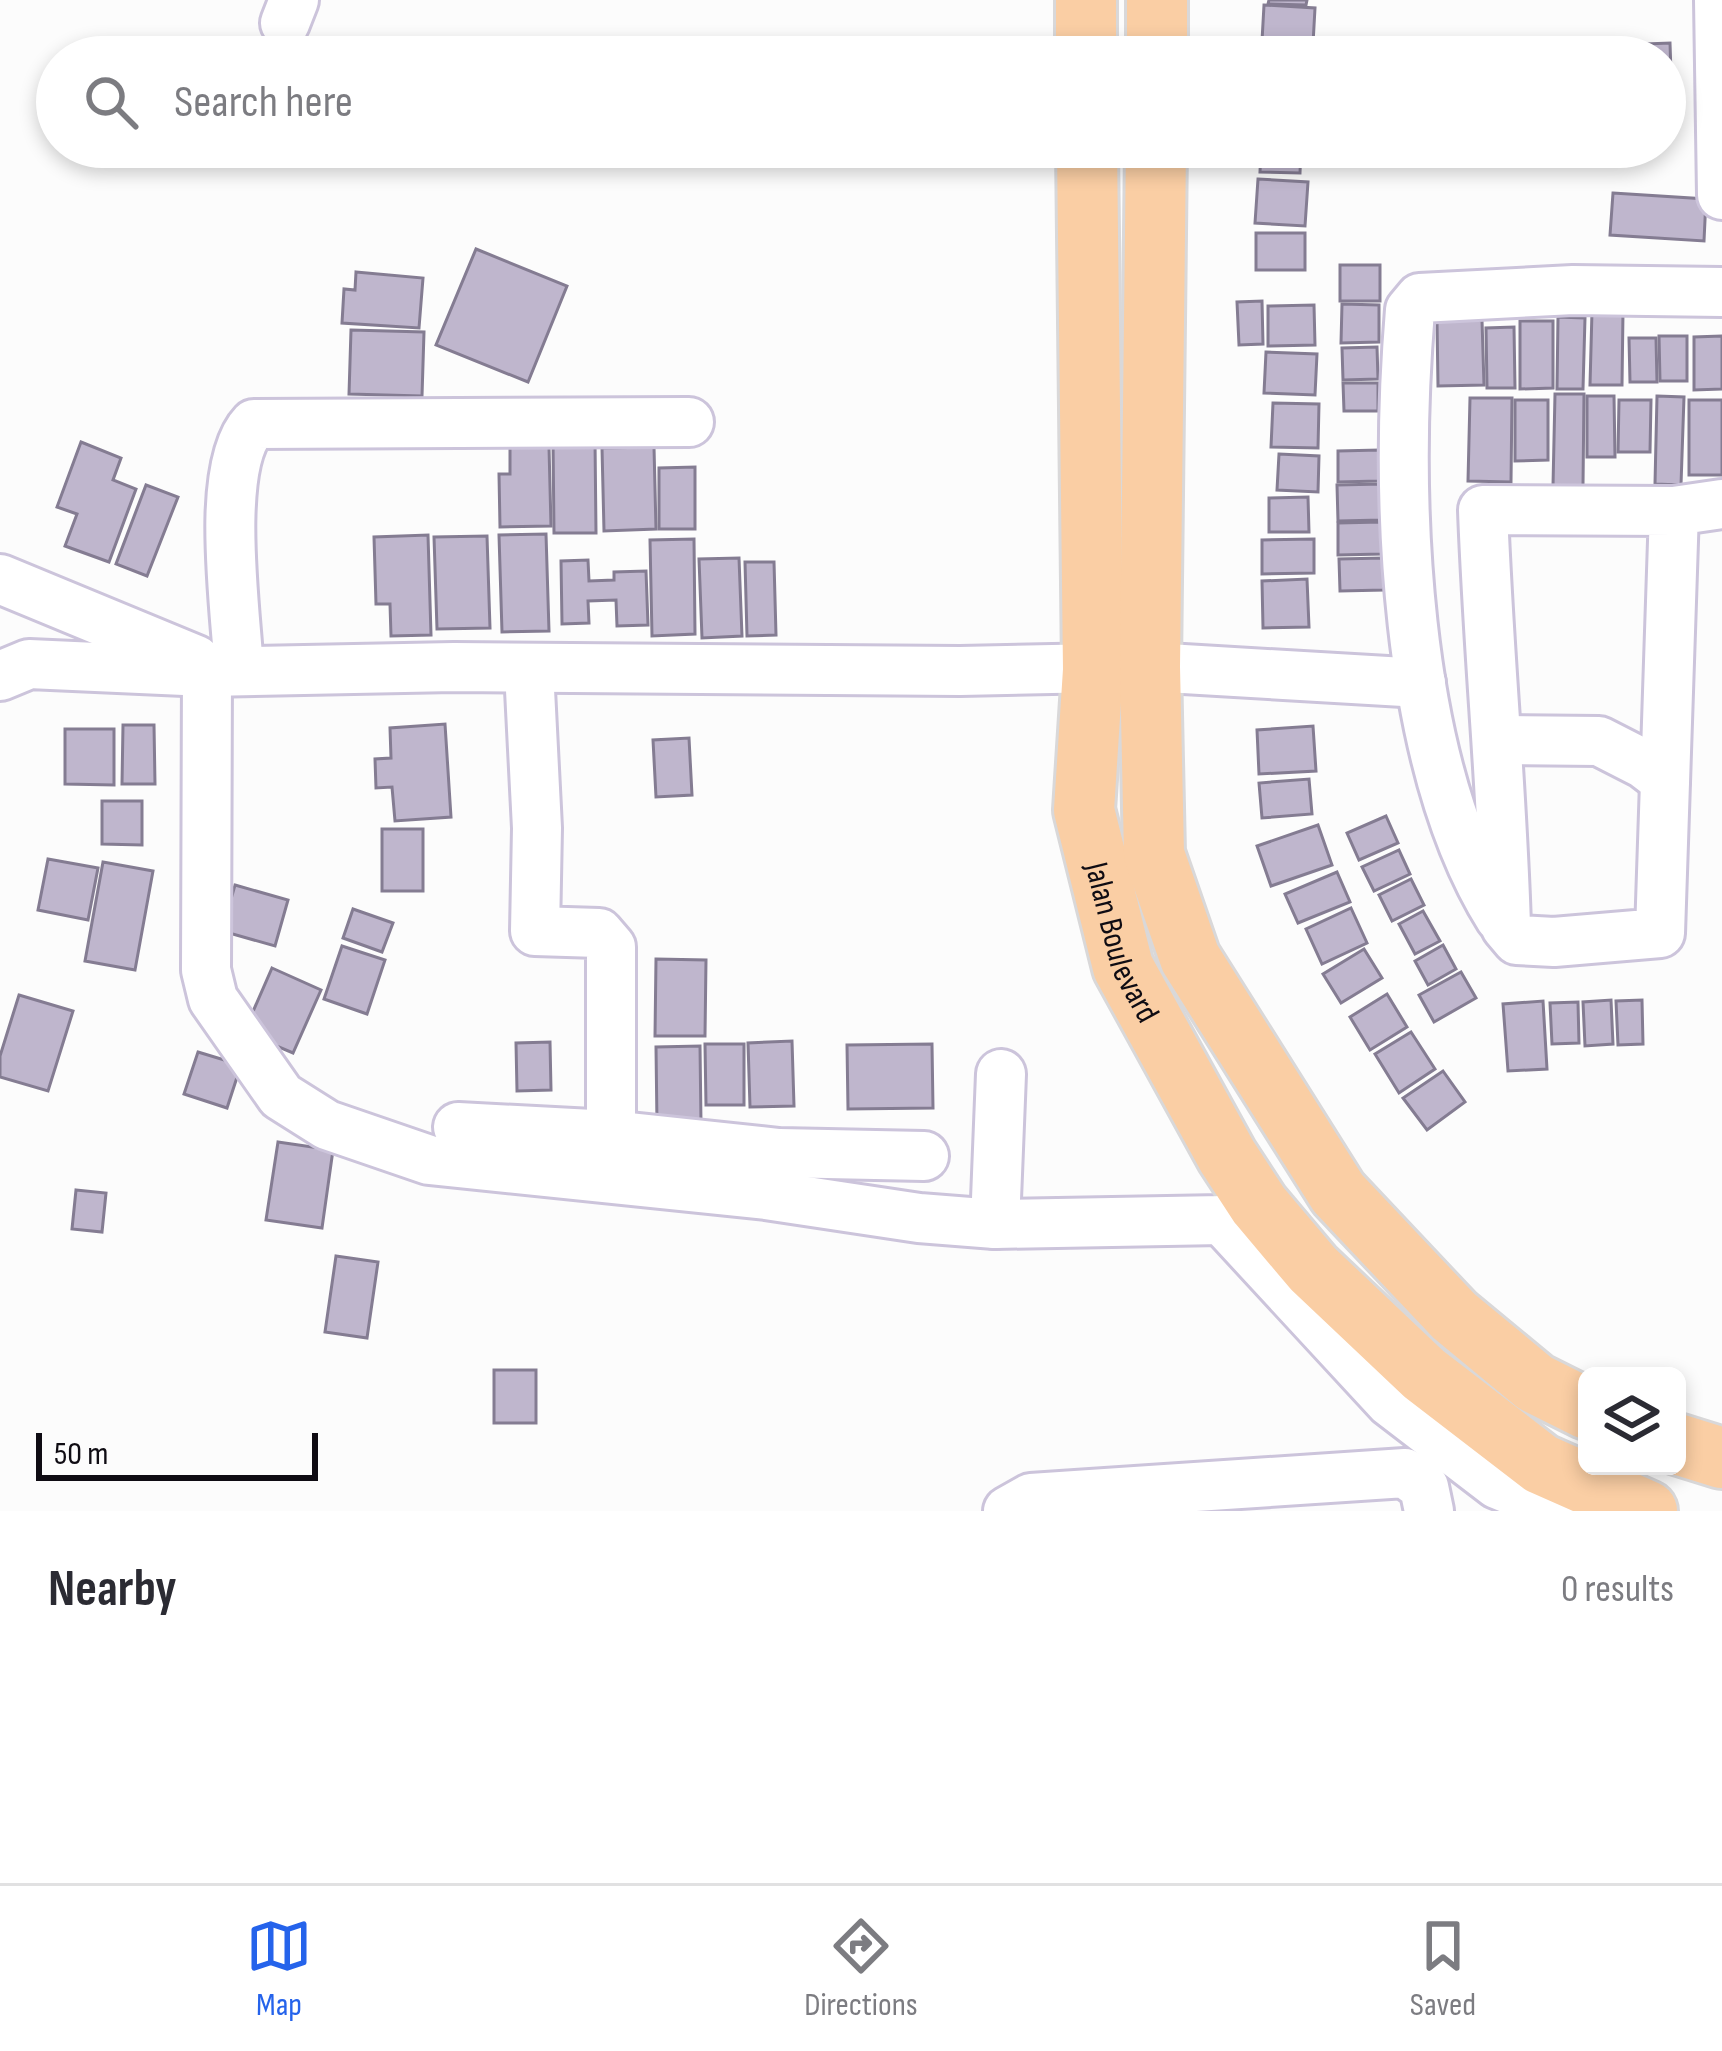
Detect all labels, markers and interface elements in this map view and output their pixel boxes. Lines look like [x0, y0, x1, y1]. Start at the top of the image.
search box [36, 36, 1686, 168]
icon: search [78, 69, 144, 135]
text: Search here [174, 75, 353, 130]
street label: Jalan Boulevard [1075, 857, 1167, 1030]
map controls [1578, 1367, 1686, 1475]
button: layers [1578, 1367, 1686, 1475]
scale bar [36, 1427, 318, 1480]
text: 50 m [54, 1434, 108, 1474]
text: Nearby [48, 1559, 177, 1620]
text: 0 results [1561, 1566, 1674, 1613]
tab: Map [246, 1913, 312, 2025]
tab: Directions [804, 1913, 918, 2025]
tab: Saved [1410, 1913, 1476, 2025]

